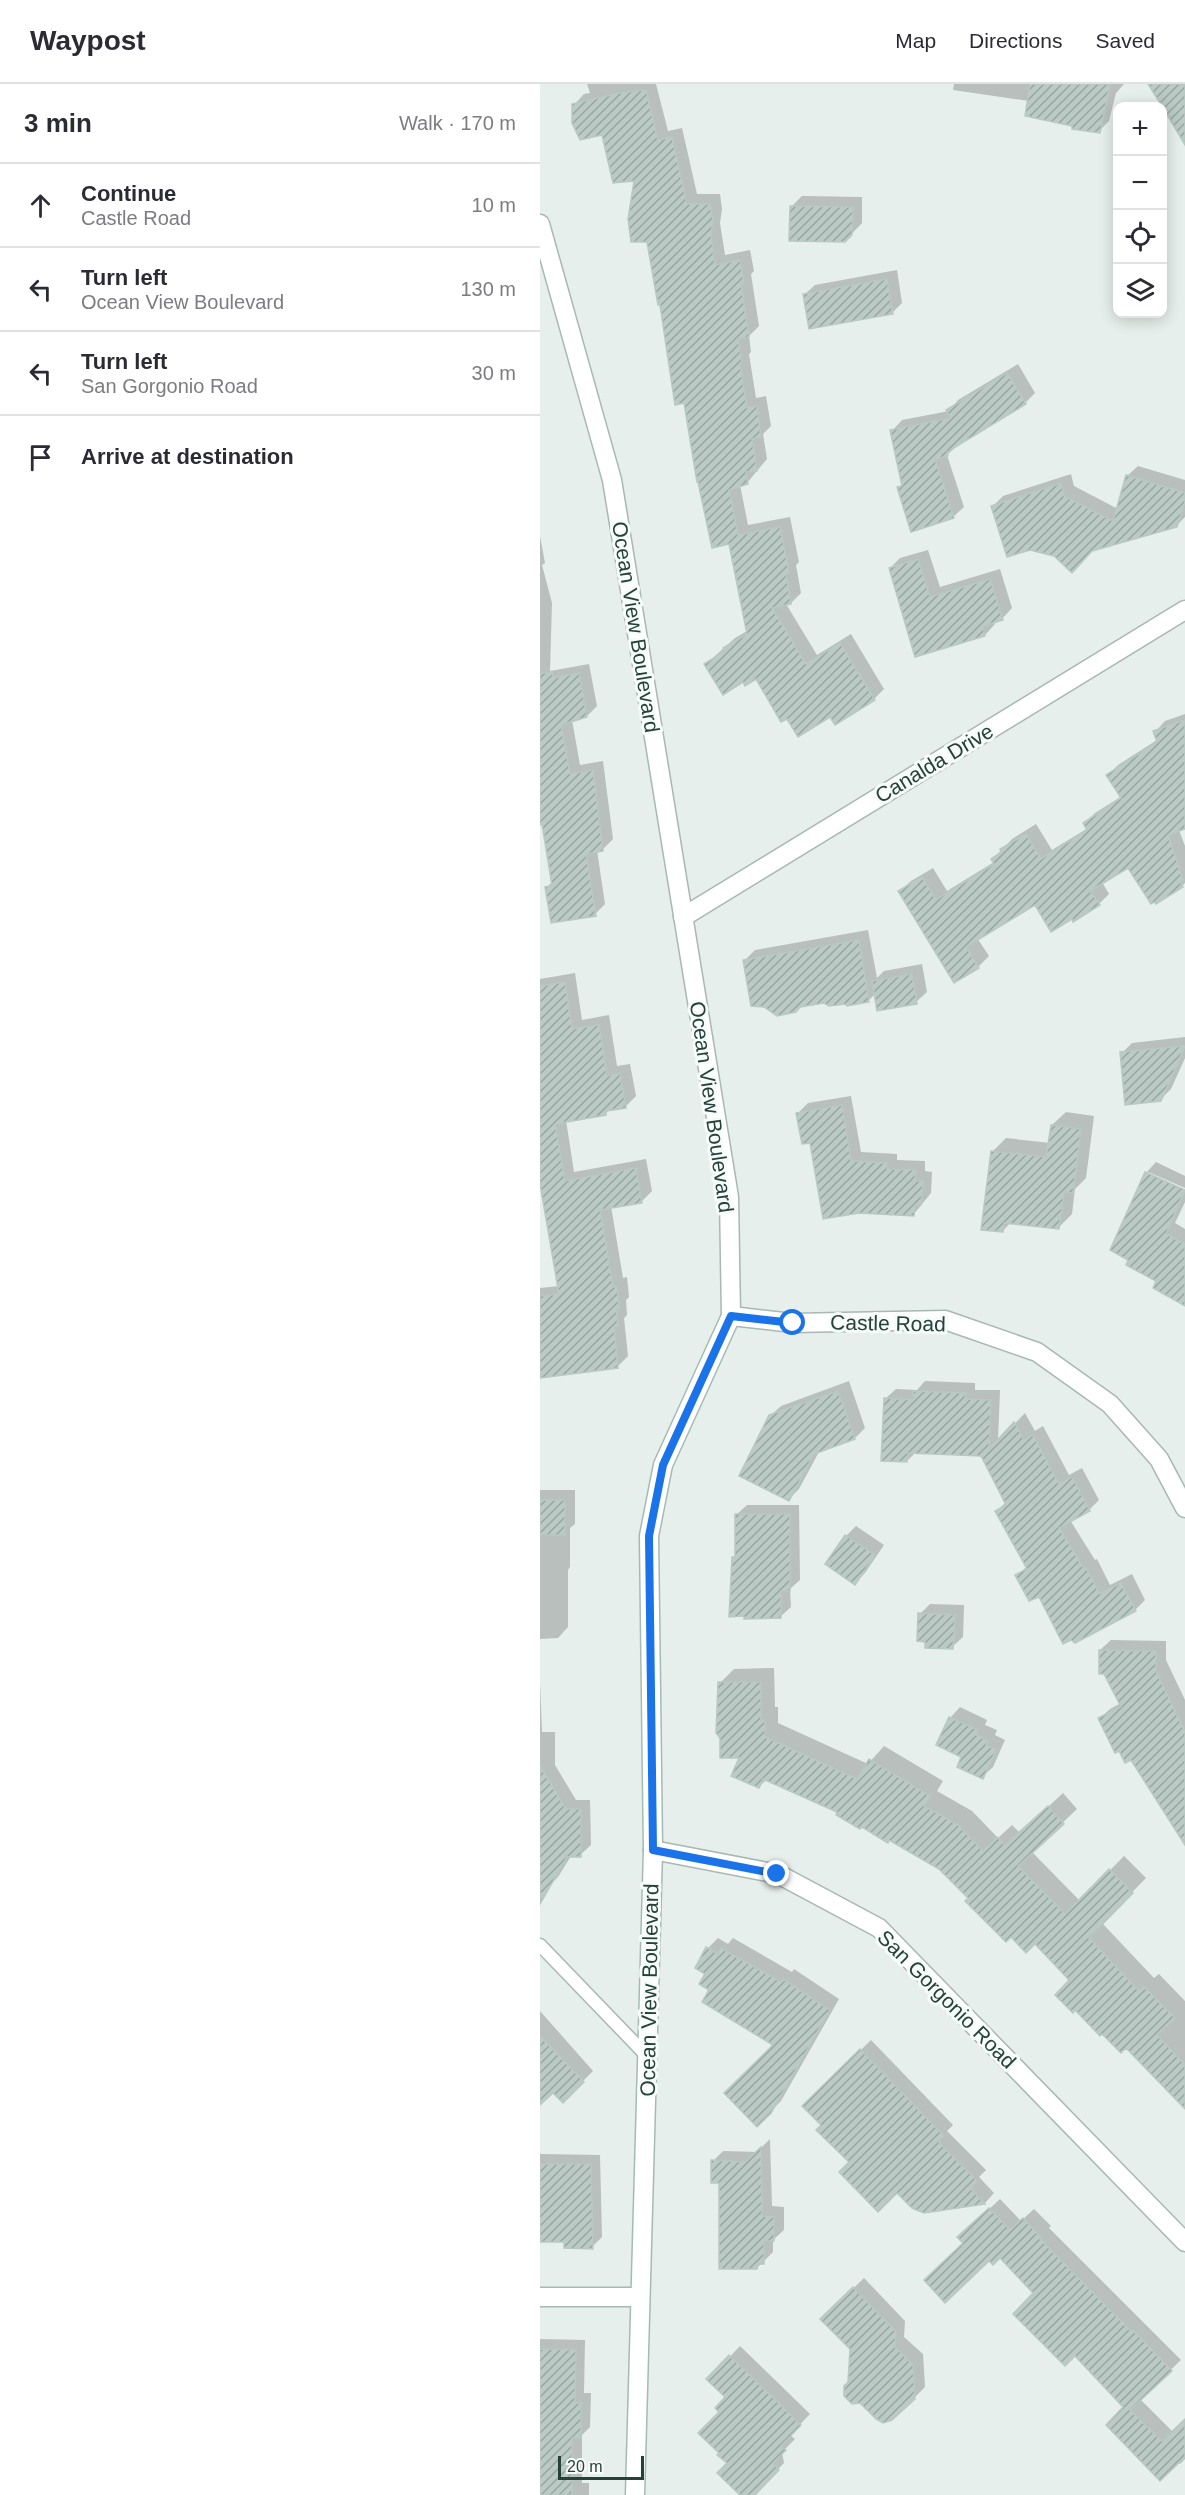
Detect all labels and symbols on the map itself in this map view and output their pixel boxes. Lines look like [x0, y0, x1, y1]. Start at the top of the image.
street label: Ocean View Boulevard [608, 520, 664, 734]
street label: Canalda Drive [871, 719, 997, 807]
street label: Ocean View Boulevard [686, 1000, 738, 1214]
route start [779, 1309, 805, 1335]
street label: Castle Road [830, 1310, 946, 1336]
route end [763, 1860, 789, 1886]
street label: Ocean View Boulevard [636, 1883, 662, 2097]
street label: San Gorgonio Road [873, 1925, 1021, 2073]
scale bar [558, 2453, 644, 2480]

